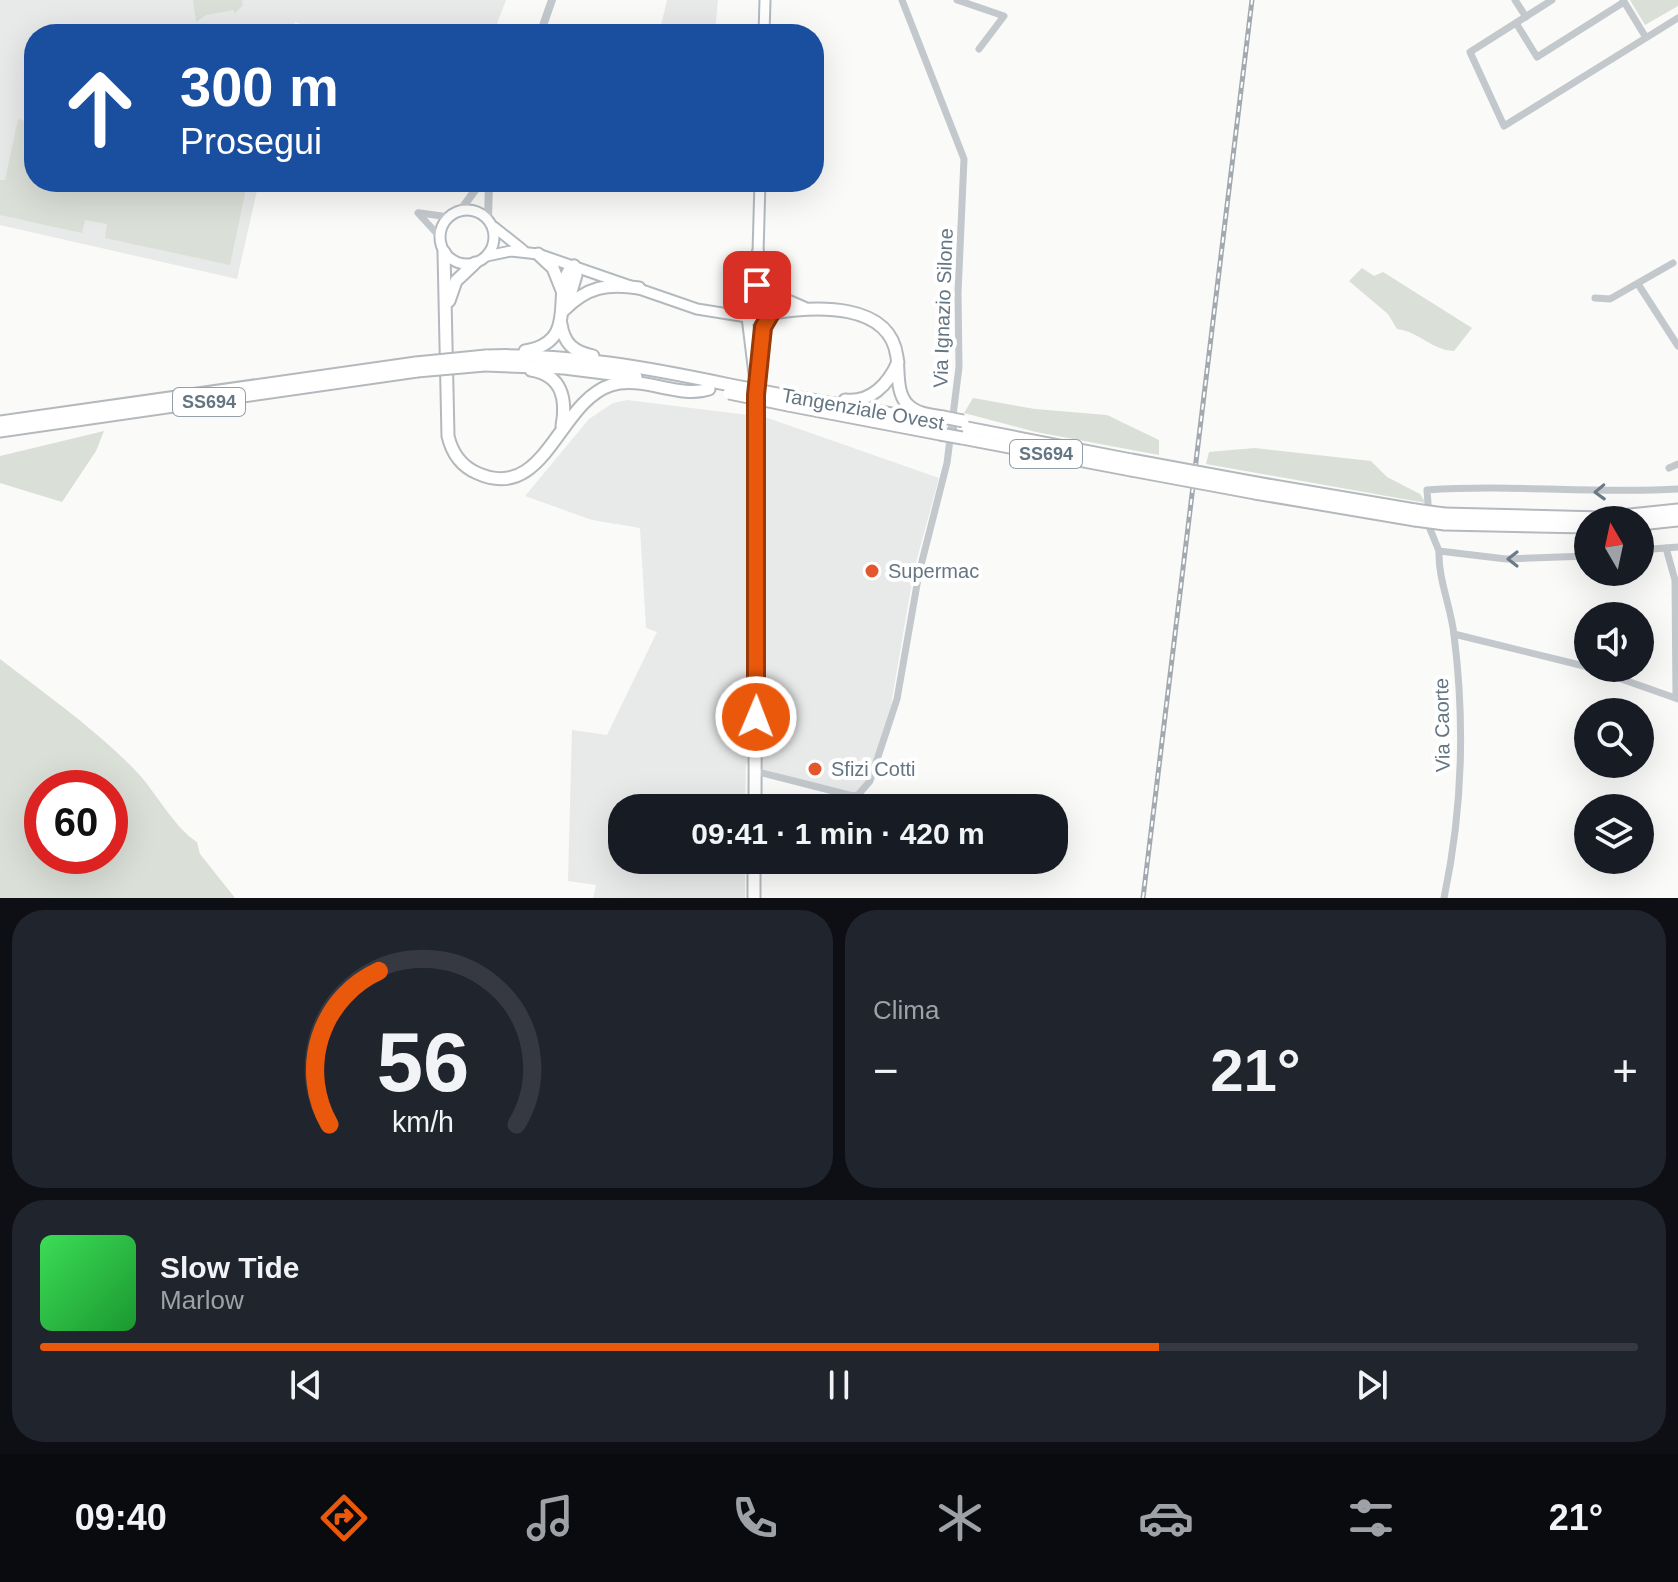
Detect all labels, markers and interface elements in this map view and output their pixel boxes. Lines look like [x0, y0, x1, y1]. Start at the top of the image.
text: 300 m [180, 55, 339, 118]
icon: ahead [48, 56, 152, 160]
text: Prosegui [180, 121, 322, 162]
street label: Via Ignazio Silone [929, 228, 957, 388]
pin [723, 251, 791, 319]
icon: arrive [735, 263, 779, 307]
street label: Tangenziale Ovest [780, 384, 946, 434]
road number: SS694 [173, 388, 245, 416]
road number: SS694 [1010, 440, 1082, 468]
one-way arrow [1593, 483, 1606, 501]
north arrow [1574, 506, 1654, 586]
map controls [1574, 506, 1654, 874]
one-way arrow [1506, 550, 1519, 568]
place label: Supermac [888, 560, 979, 582]
marker: Supermac [863, 562, 881, 580]
button: sound [1574, 602, 1654, 682]
position arrow [714, 675, 798, 759]
street label: Via Caorte [1430, 678, 1454, 772]
button: search [1574, 698, 1654, 778]
place label: Sfizi Cotti [831, 758, 915, 780]
marker: Sfizi Cotti [806, 760, 824, 778]
speed limit sign: 60 [24, 770, 128, 874]
button: layers [1574, 794, 1654, 874]
text: 09:41 · 1 min · 420 m [691, 817, 985, 850]
text: Clima [873, 995, 939, 1025]
text: 56 [376, 1016, 469, 1109]
text: 21° [1210, 1037, 1301, 1104]
text: − [873, 1046, 899, 1095]
text: + [1612, 1046, 1638, 1095]
text: km/h [392, 1106, 453, 1138]
text: Slow Tide [160, 1251, 299, 1284]
text: Marlow [160, 1285, 244, 1315]
icon: previous [284, 1363, 328, 1407]
icon: pause [817, 1363, 861, 1407]
icon: next [1350, 1363, 1394, 1407]
icon: directions [316, 1490, 372, 1546]
icon: music [522, 1490, 578, 1546]
icon: phone [727, 1490, 783, 1546]
icon: climate [932, 1490, 988, 1546]
icon: car [1138, 1490, 1194, 1546]
icon: filters [1343, 1490, 1399, 1546]
text: 09:40 [75, 1497, 167, 1538]
text: 21° [1549, 1497, 1603, 1538]

